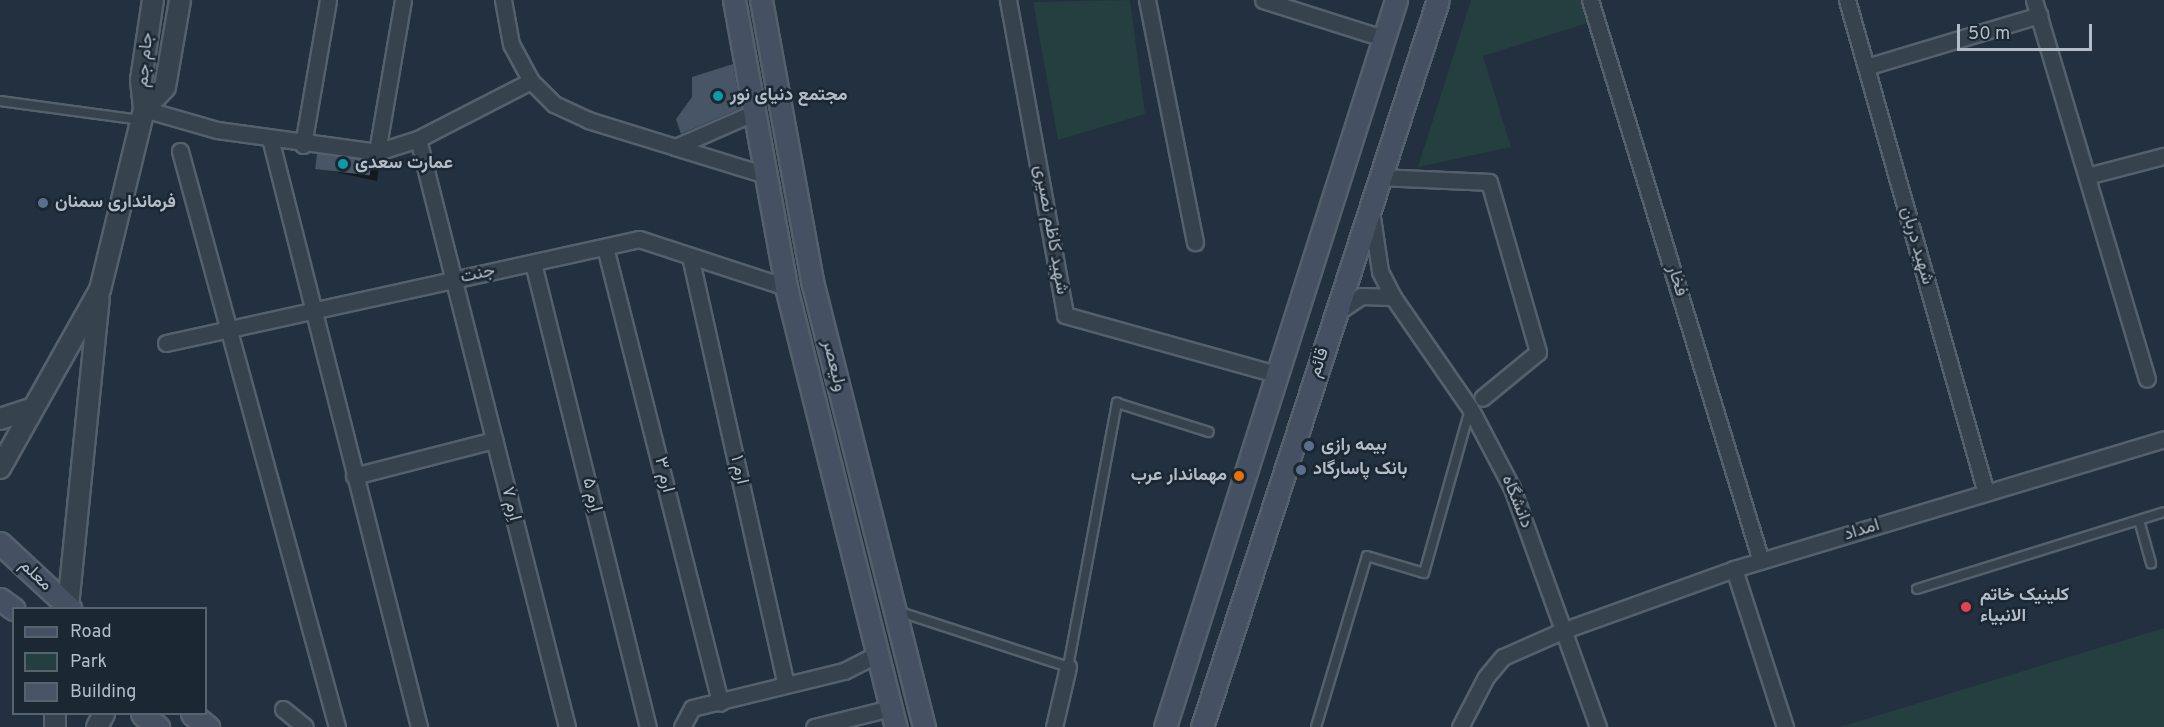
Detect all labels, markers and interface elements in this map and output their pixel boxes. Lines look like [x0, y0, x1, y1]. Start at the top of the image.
scale bar [1960, 12, 2095, 50]
text: 50 m [1968, 23, 2010, 46]
street label: جام جم [133, 32, 159, 88]
place label: مجتمع دنیای نور [730, 85, 848, 107]
marker: مجتمع دنیای نور [711, 89, 725, 103]
place label: عمارت سعدی [355, 153, 453, 175]
marker: عمارت سعدی [336, 157, 350, 171]
street label: شهید کاظم نصیری [1028, 164, 1072, 296]
place label: فرمانداری سمنان [55, 192, 176, 214]
marker: فرمانداری سمنان [36, 196, 50, 210]
street label: شهید دربان [1895, 205, 1937, 287]
street label: جنت [459, 261, 497, 289]
street label: فخار [1661, 263, 1691, 299]
street label: ولیعصر [816, 338, 850, 394]
street label: قائم [1305, 345, 1335, 381]
place label: بیمه رازی [1321, 435, 1387, 457]
marker: بیمه رازی [1302, 439, 1316, 453]
street label: ارم ۱ [724, 453, 752, 487]
street label: ارم ۳ [648, 455, 678, 495]
place label: بانک پاسارگاد [1313, 459, 1407, 481]
marker: بانک پاسارگاد [1294, 463, 1308, 477]
place label: مهماندار عرب [1131, 465, 1227, 487]
marker: مهماندار عرب [1232, 469, 1246, 483]
street label: دانشگاه [1496, 472, 1536, 532]
street label: اِرم ۵ [576, 476, 606, 514]
street label: اِرم ۷ [495, 485, 525, 523]
street label: امداد [1842, 515, 1882, 547]
street label: معلم [14, 555, 56, 597]
place label: کلینیک خاتم الانبیاء [1980, 586, 2069, 628]
marker: کلینیک خاتم الانبیاء [1957, 598, 1975, 616]
legend [12, 607, 207, 715]
text: Road [70, 621, 112, 644]
text: Park [70, 651, 107, 674]
text: Building [70, 681, 136, 704]

